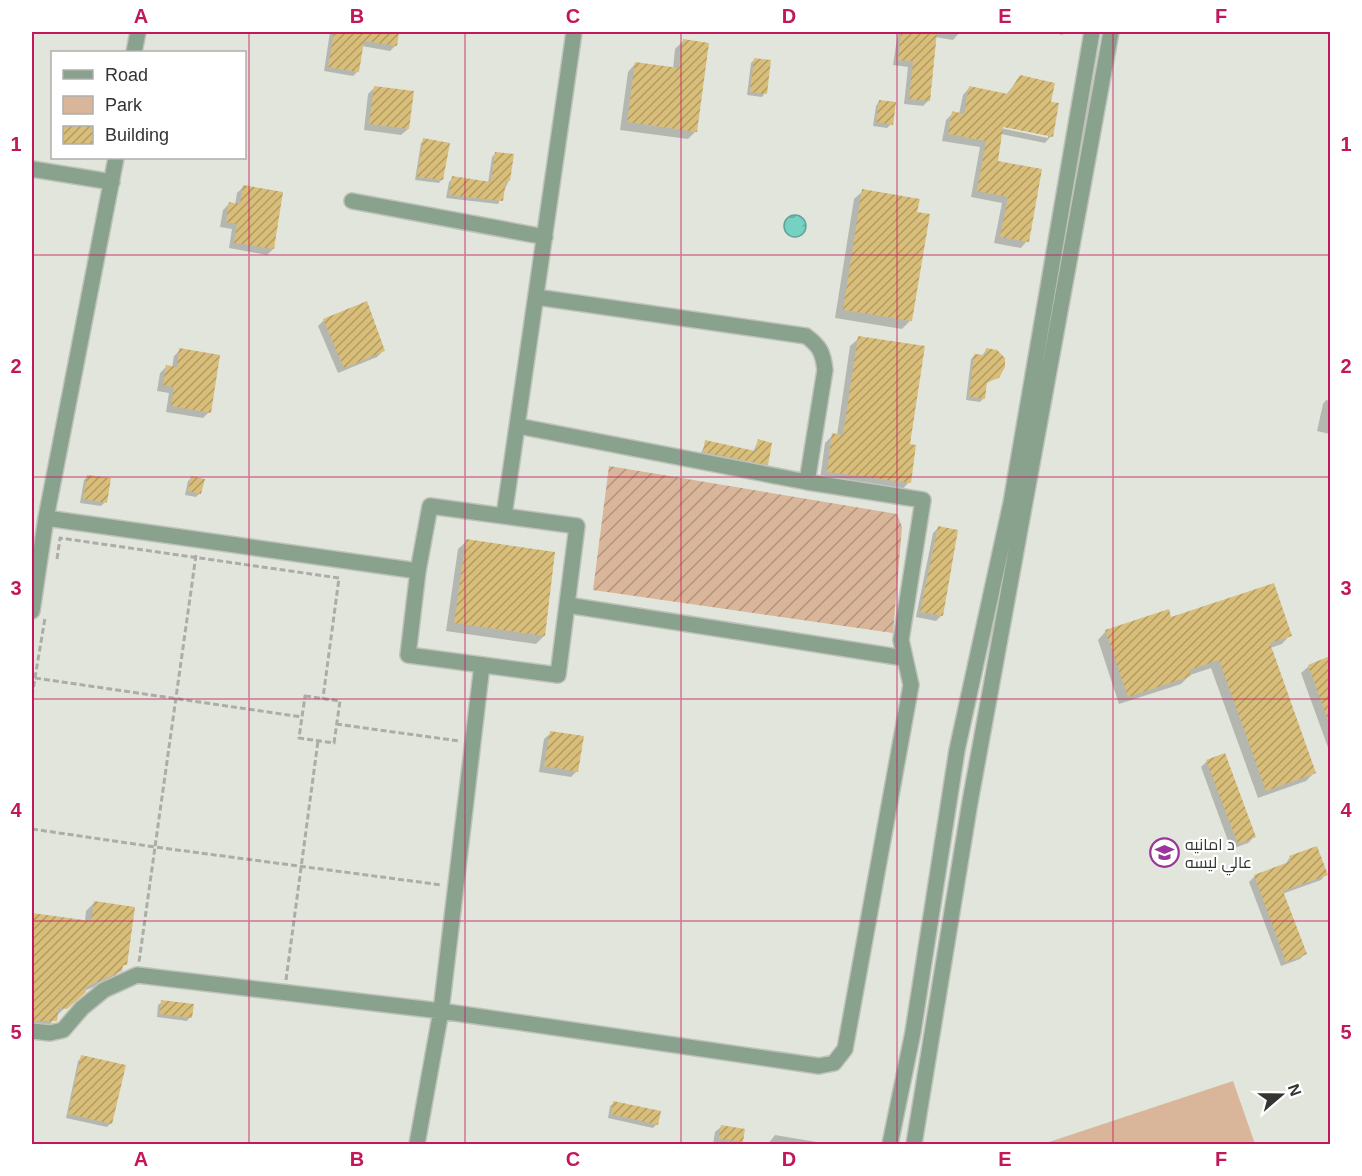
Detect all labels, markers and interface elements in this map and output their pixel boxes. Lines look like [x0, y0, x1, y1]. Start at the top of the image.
text: A [134, 5, 148, 27]
text: B [350, 5, 364, 27]
text: C [566, 5, 580, 27]
text: D [782, 5, 796, 27]
text: E [998, 5, 1012, 27]
text: F [1215, 5, 1227, 27]
legend [51, 51, 246, 159]
text: Road [105, 65, 148, 85]
text: Park [105, 95, 143, 115]
text: Building [105, 125, 169, 145]
text: 1 [10, 133, 22, 155]
text: 1 [1340, 133, 1352, 155]
text: 2 [10, 355, 22, 377]
text: 2 [1340, 355, 1352, 377]
text: 3 [10, 577, 22, 599]
text: 3 [1340, 577, 1352, 599]
text: 4 [10, 799, 22, 821]
text: 4 [1340, 799, 1352, 821]
place label: د امانیه عالي لیسه [1185, 836, 1252, 876]
school or university icon: د امانیه عالي لیسه [1148, 837, 1180, 869]
text: 5 [10, 1021, 22, 1043]
text: 5 [1340, 1021, 1352, 1043]
north arrow [1251, 1065, 1311, 1125]
text: N [1285, 1082, 1305, 1098]
text: A [134, 1148, 148, 1170]
text: B [350, 1148, 364, 1170]
text: C [566, 1148, 580, 1170]
text: D [782, 1148, 796, 1170]
text: E [998, 1148, 1012, 1170]
text: F [1215, 1148, 1227, 1170]

